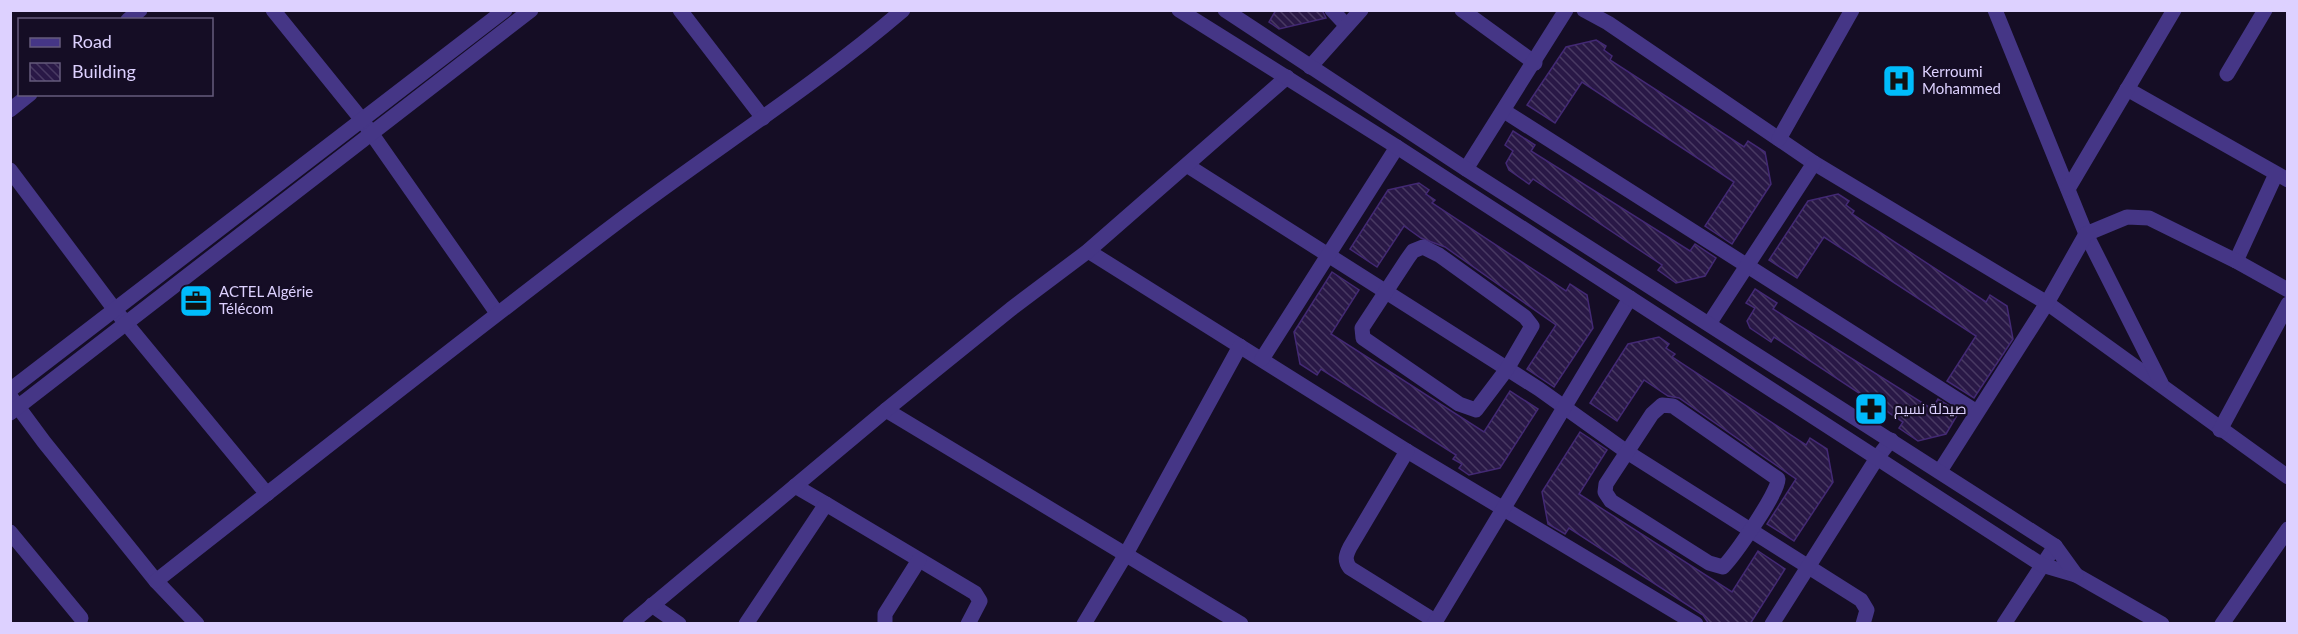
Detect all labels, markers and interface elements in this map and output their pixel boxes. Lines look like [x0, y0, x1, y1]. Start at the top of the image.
legend [18, 18, 213, 96]
text: Road [72, 30, 112, 52]
text: Building [72, 60, 136, 82]
place label: Kerroumi Mohammed [1922, 62, 2001, 97]
hospital icon: Kerroumi Mohammed [1881, 63, 1917, 99]
place label: ACTEL Algérie Télécom [219, 282, 313, 317]
office icon: ACTEL Algérie Télécom [178, 283, 214, 319]
pharmacy icon: صيدلة نسيم [1853, 391, 1889, 427]
place label: صيدلة نسيم [1894, 399, 1967, 419]

